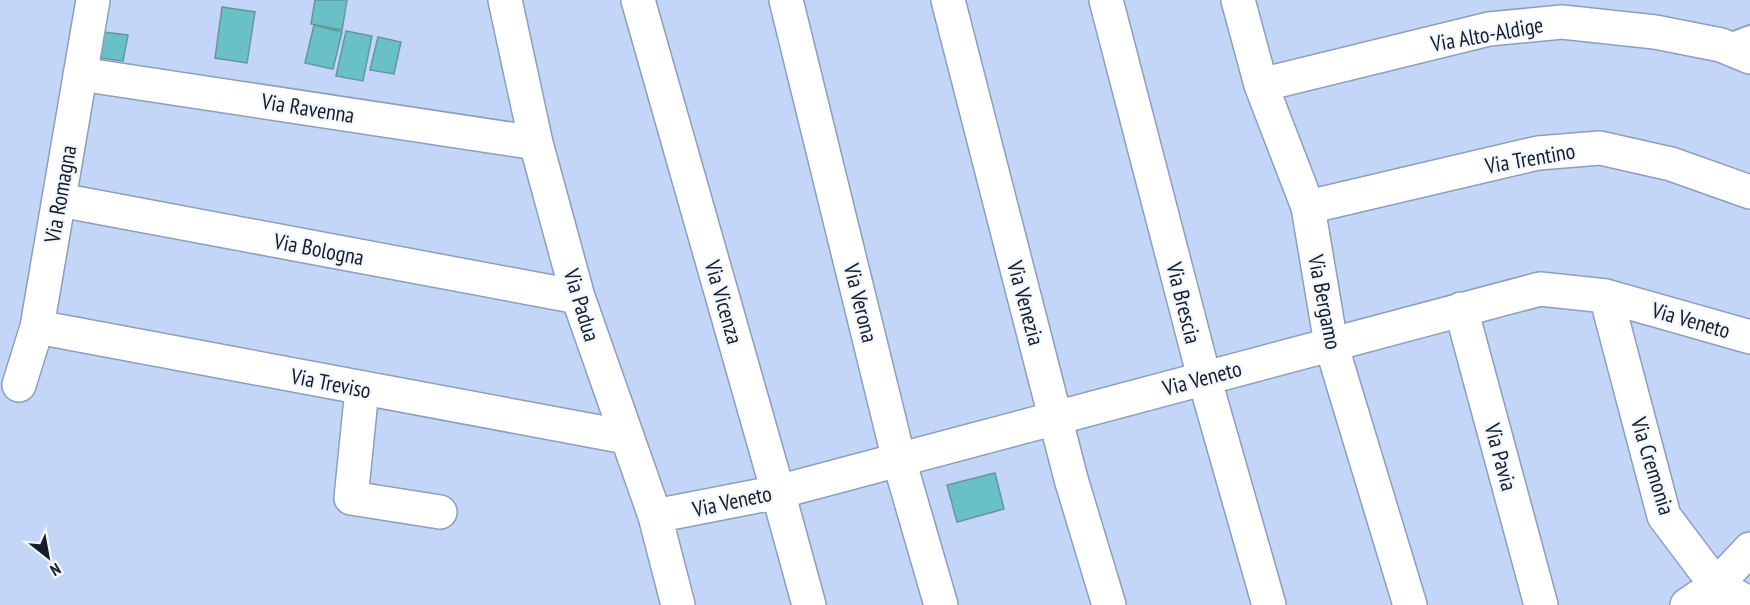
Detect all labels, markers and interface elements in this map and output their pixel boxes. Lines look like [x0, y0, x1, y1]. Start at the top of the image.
street label: Via Alto-Aldige [1428, 10, 1545, 58]
street label: Via Ravenna [259, 87, 356, 129]
street label: Via Trentino [1482, 136, 1577, 180]
street label: Via Romagna [37, 143, 82, 246]
street label: Via Bologna [271, 226, 366, 271]
street label: Via Bergamo [1302, 251, 1348, 352]
street label: Via Vicenza [698, 256, 749, 347]
street label: Via Venezia [1001, 257, 1051, 348]
street label: Via Brescia [1160, 258, 1208, 347]
street label: Via Verona [837, 260, 884, 345]
street label: Via Padua [557, 264, 606, 345]
street label: Via Veneto [1648, 295, 1733, 345]
street label: Via Veneto [1159, 354, 1244, 402]
street label: Via Treviso [288, 361, 373, 404]
street label: Via Cremonia [1625, 413, 1681, 518]
street label: Via Pavia [1478, 419, 1523, 494]
street label: Via Veneto [689, 479, 774, 523]
north arrow [18, 527, 78, 587]
text: N [47, 559, 65, 581]

